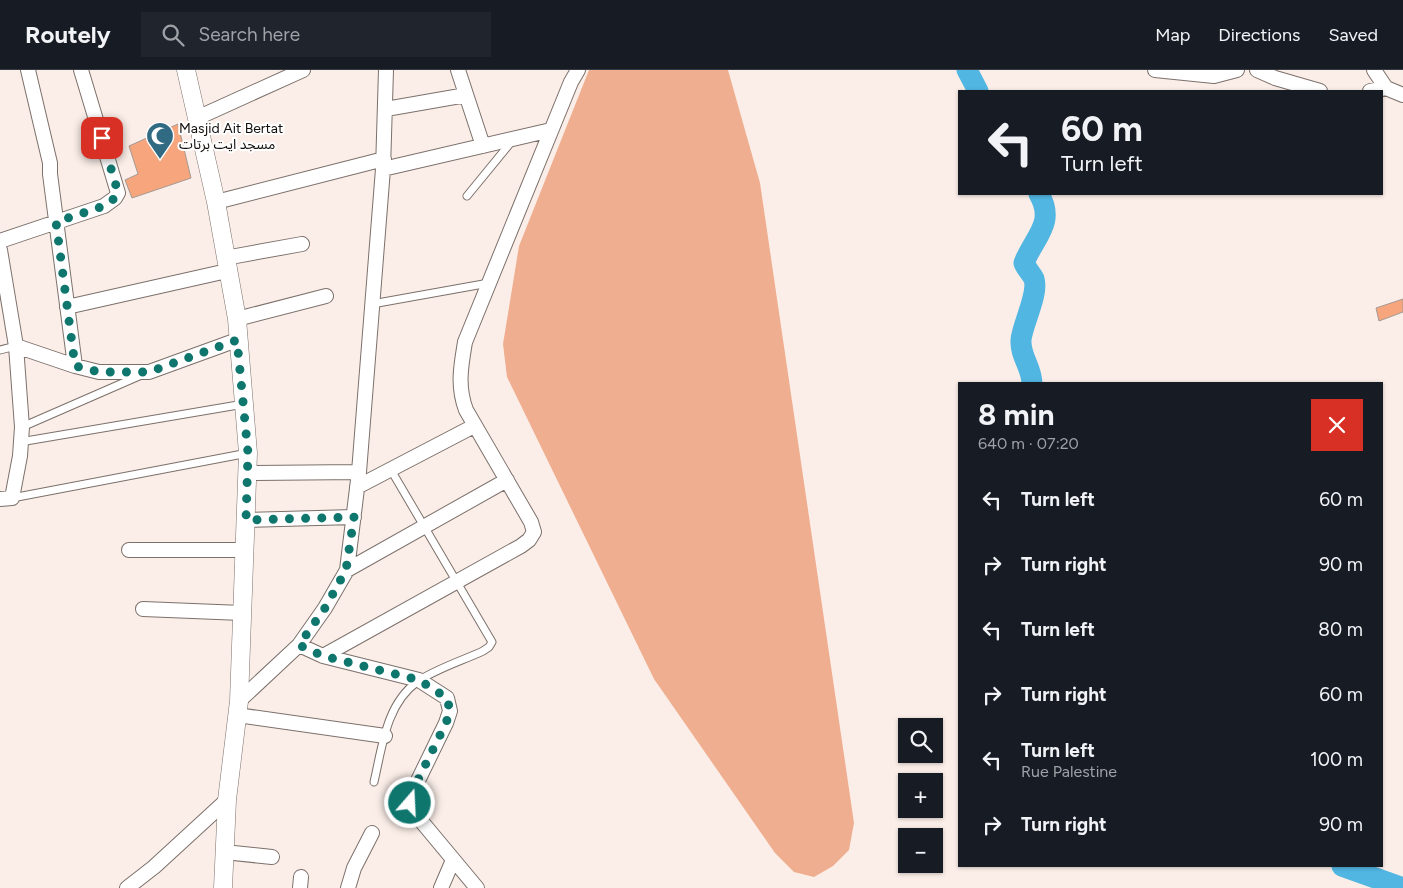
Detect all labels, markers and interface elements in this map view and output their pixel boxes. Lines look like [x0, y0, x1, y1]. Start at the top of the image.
search box [141, 12, 491, 57]
text: Routely [25, 20, 111, 49]
icon: search [159, 21, 187, 49]
text: Search here [199, 23, 300, 46]
text: Map [1155, 24, 1190, 46]
text: Directions [1218, 24, 1300, 46]
text: Saved [1328, 24, 1378, 46]
text: 60 m [1061, 108, 1143, 150]
icon: left [978, 110, 1043, 175]
pin [81, 117, 123, 159]
place label: Masjid Ait Bertat مسجد ايت برتات [179, 120, 283, 153]
mosque icon: Masjid Ait Bertat مسجد ايت برتات [145, 121, 175, 160]
icon: arrive [88, 124, 116, 152]
text: Turn left [1061, 150, 1143, 177]
text: 8 min [978, 396, 1055, 433]
button: close [1311, 399, 1363, 451]
text: 640 m · 07:20 [978, 434, 1079, 453]
icon: left [978, 486, 1006, 514]
text: Turn left [1021, 488, 1095, 511]
text: 60 m [1319, 488, 1363, 511]
icon: right [978, 551, 1006, 579]
text: Turn right [1021, 553, 1107, 576]
text: 90 m [1319, 553, 1363, 576]
icon: left [978, 616, 1006, 644]
text: Turn left [1021, 618, 1095, 641]
text: 80 m [1318, 618, 1363, 641]
icon: right [978, 681, 1006, 709]
text: Turn right [1021, 683, 1107, 706]
text: 60 m [1319, 683, 1363, 706]
map controls [898, 718, 943, 873]
button: search [898, 718, 943, 763]
text: Turn left [1021, 739, 1095, 762]
icon: left [978, 746, 1006, 774]
text: 100 m [1310, 748, 1363, 771]
text: Rue Palestine [1021, 762, 1117, 781]
button: + [898, 773, 943, 818]
position arrow [383, 776, 435, 828]
icon: right [978, 811, 1006, 839]
text: Turn right [1021, 813, 1107, 836]
text: 90 m [1319, 813, 1363, 836]
button: − [898, 828, 943, 873]

